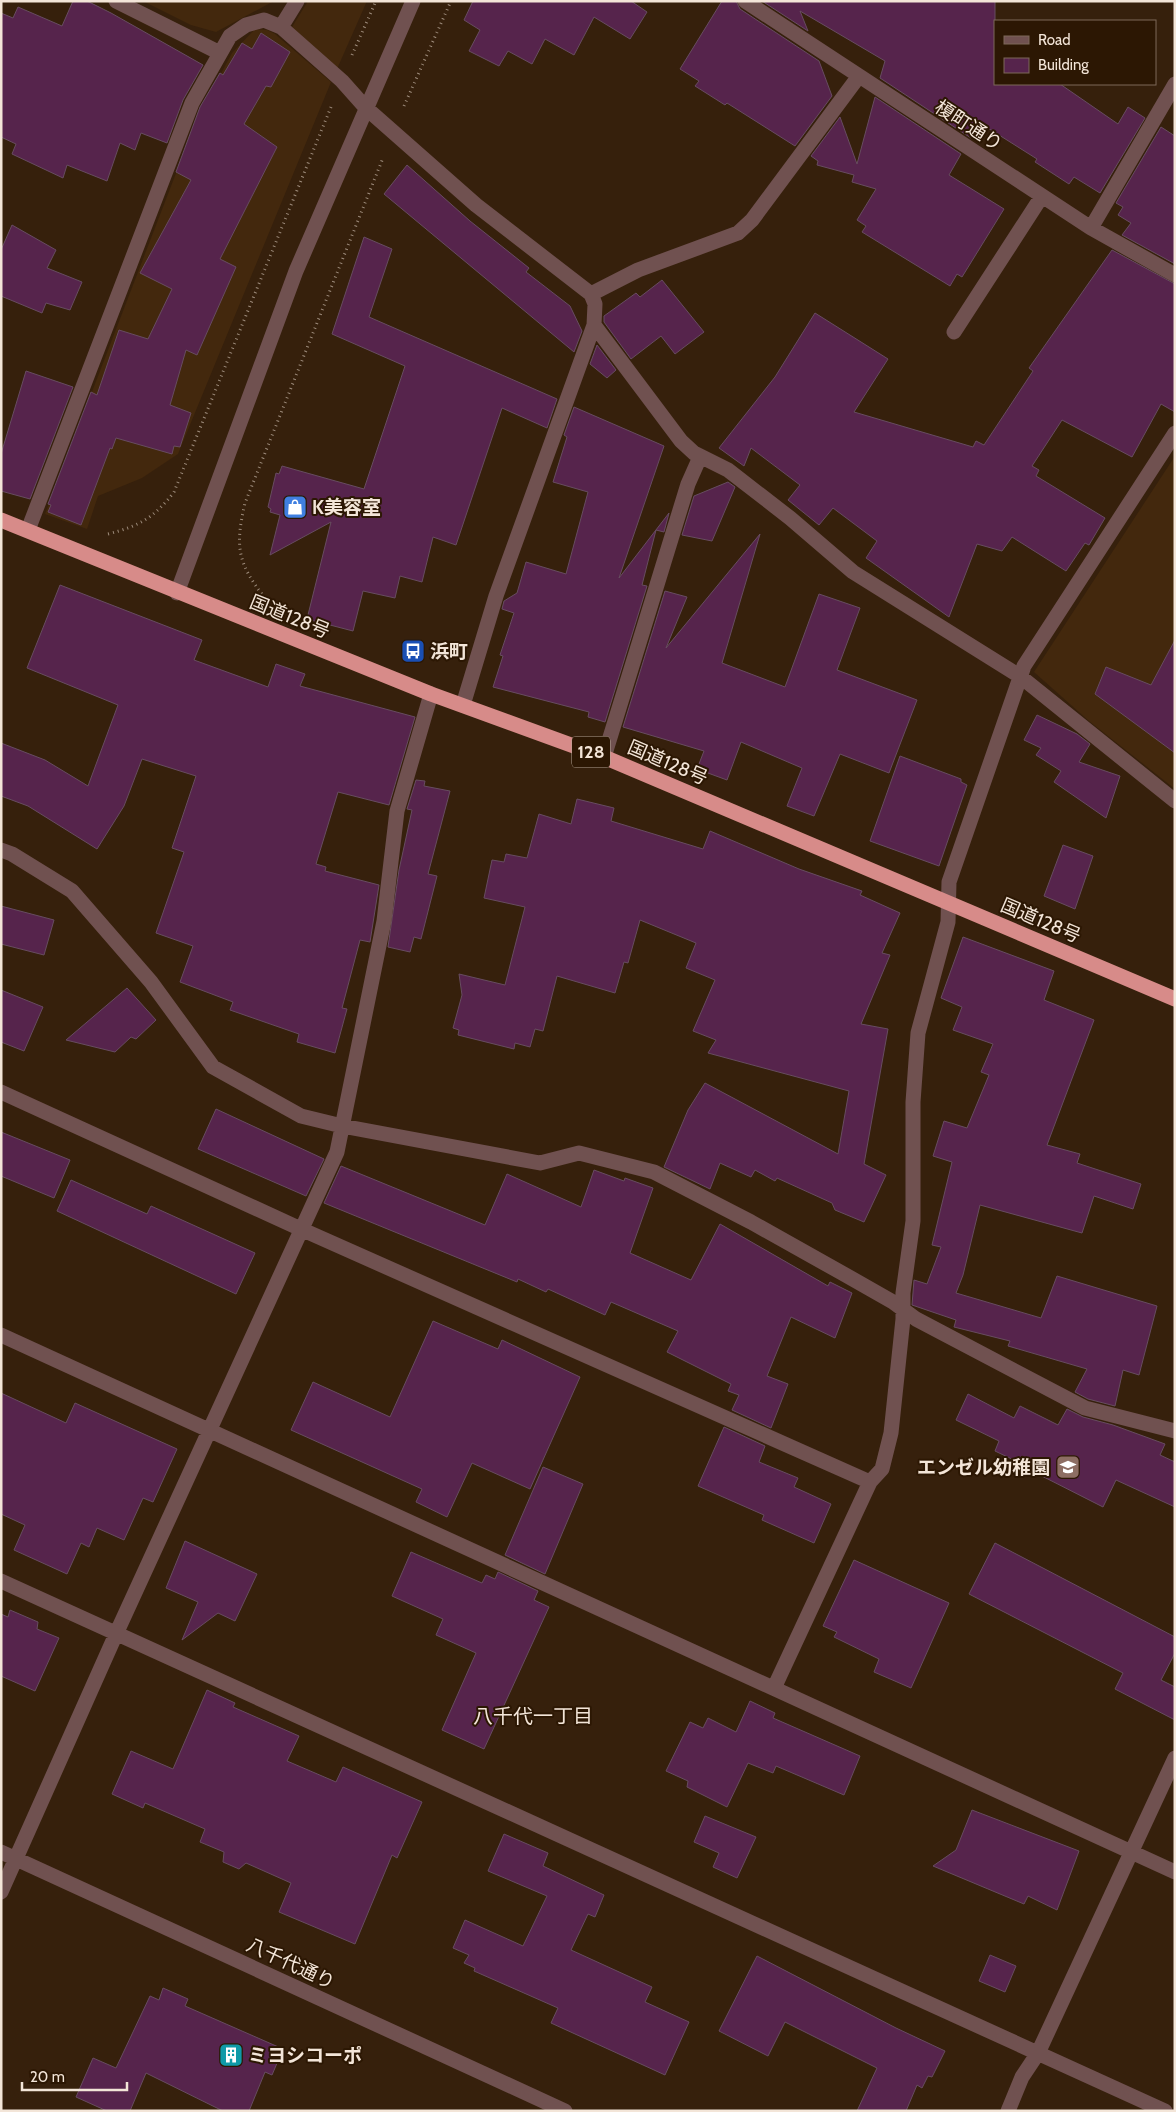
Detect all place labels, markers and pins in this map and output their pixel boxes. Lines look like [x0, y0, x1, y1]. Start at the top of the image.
shop icon: K美容室 [282, 494, 308, 520]
place label: K美容室 [312, 496, 381, 519]
bus stop icon: 浜町 [400, 638, 426, 664]
place label: 浜町 [430, 640, 468, 663]
school or university icon: エンゼル幼稚園 [1055, 1454, 1081, 1480]
place label: エンゼル幼稚園 [917, 1456, 1050, 1479]
building icon: ミヨシコーポ [218, 2042, 244, 2068]
place label: ミヨシコーポ [248, 2044, 362, 2067]

